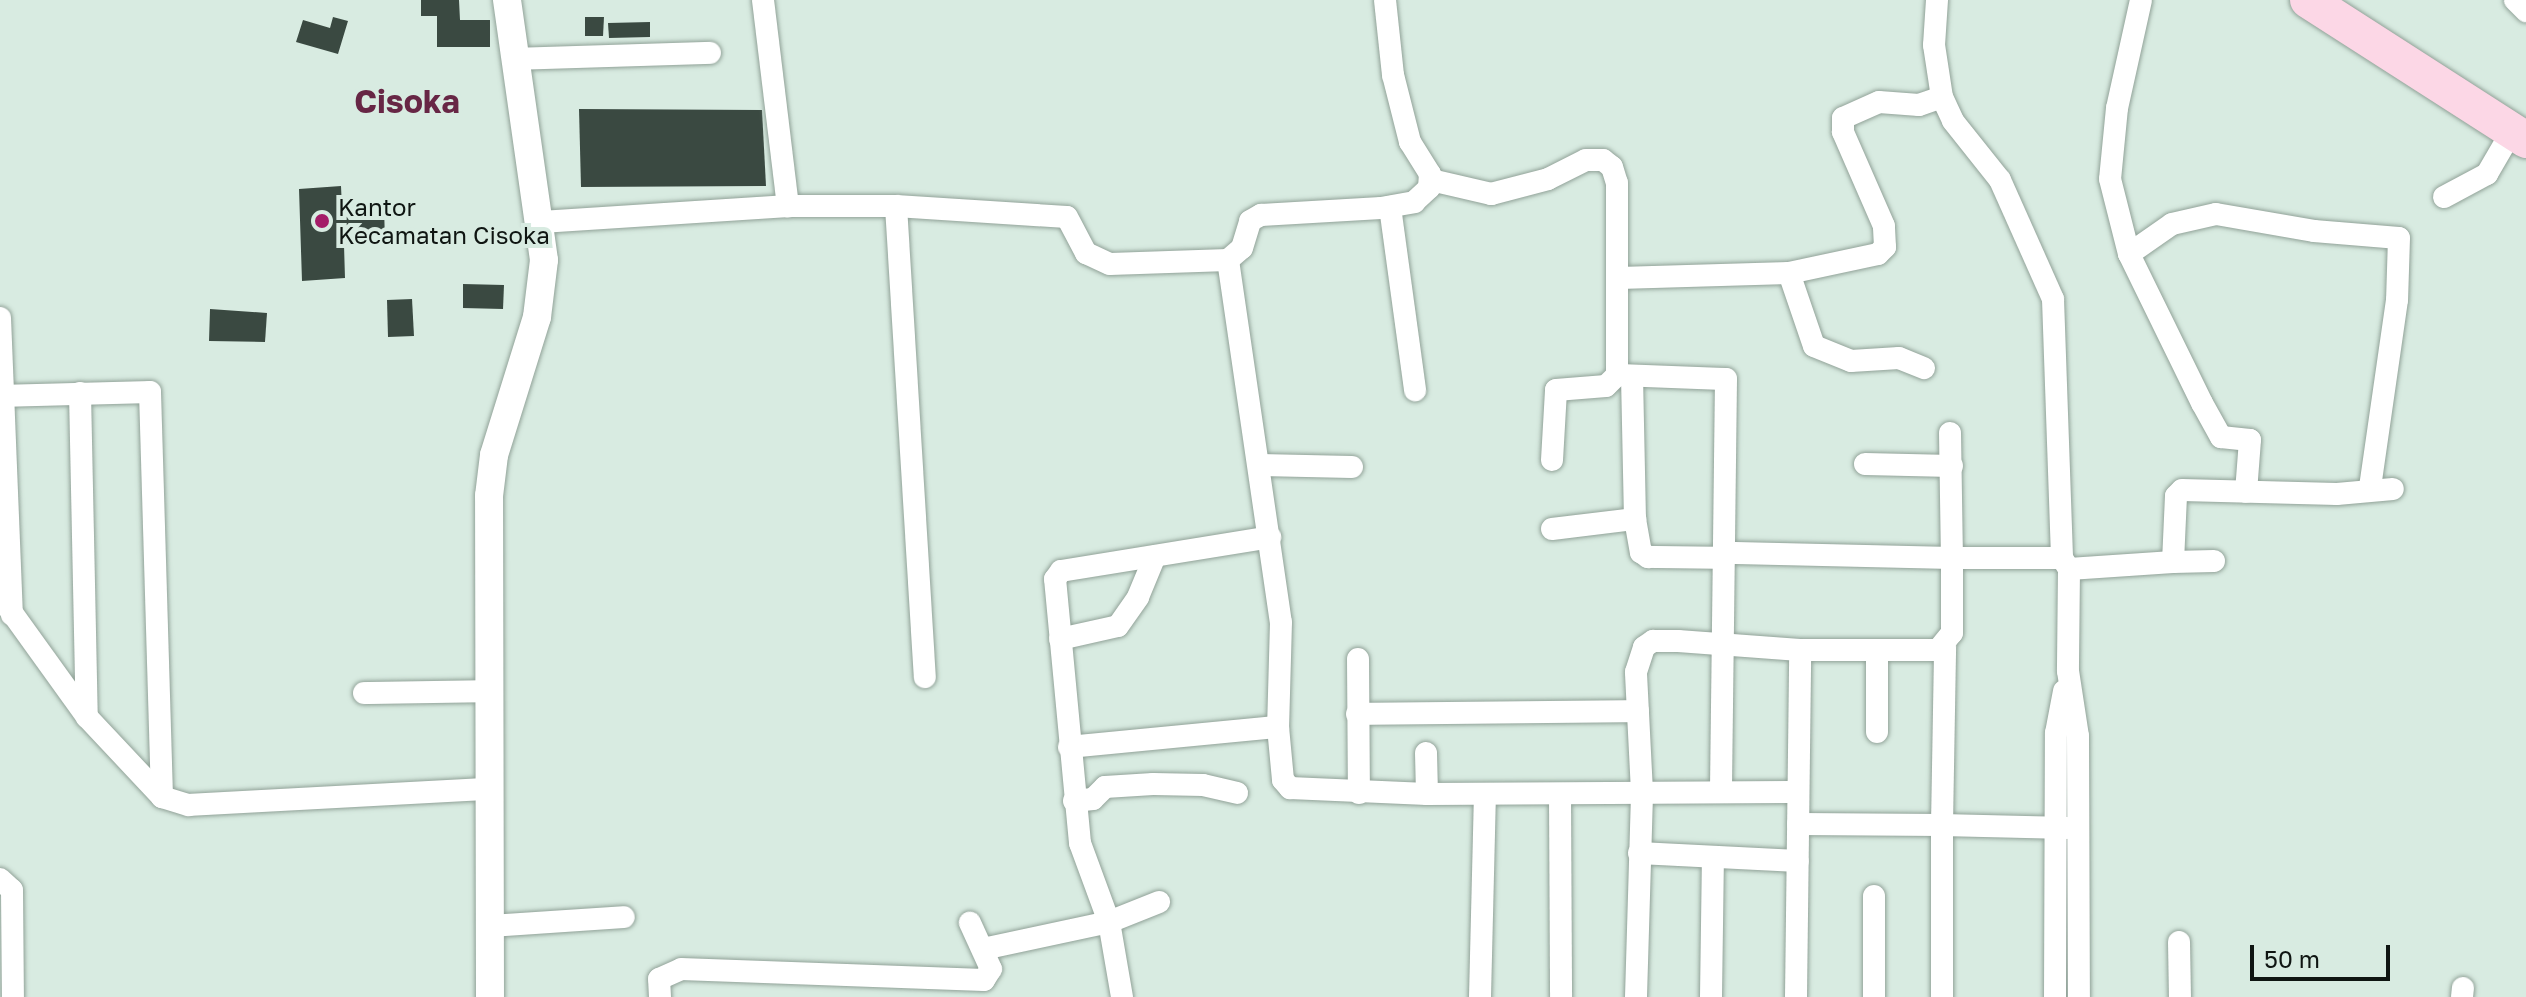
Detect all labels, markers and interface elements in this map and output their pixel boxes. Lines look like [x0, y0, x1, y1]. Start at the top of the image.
district label: Cisoka [354, 82, 460, 120]
place label: Kantor Kecamatan Cisoka [338, 193, 550, 249]
marker: Kantor Kecamatan Cisoka [313, 212, 331, 230]
scale bar [2254, 929, 2394, 979]
text: 50 m [2264, 944, 2320, 973]

